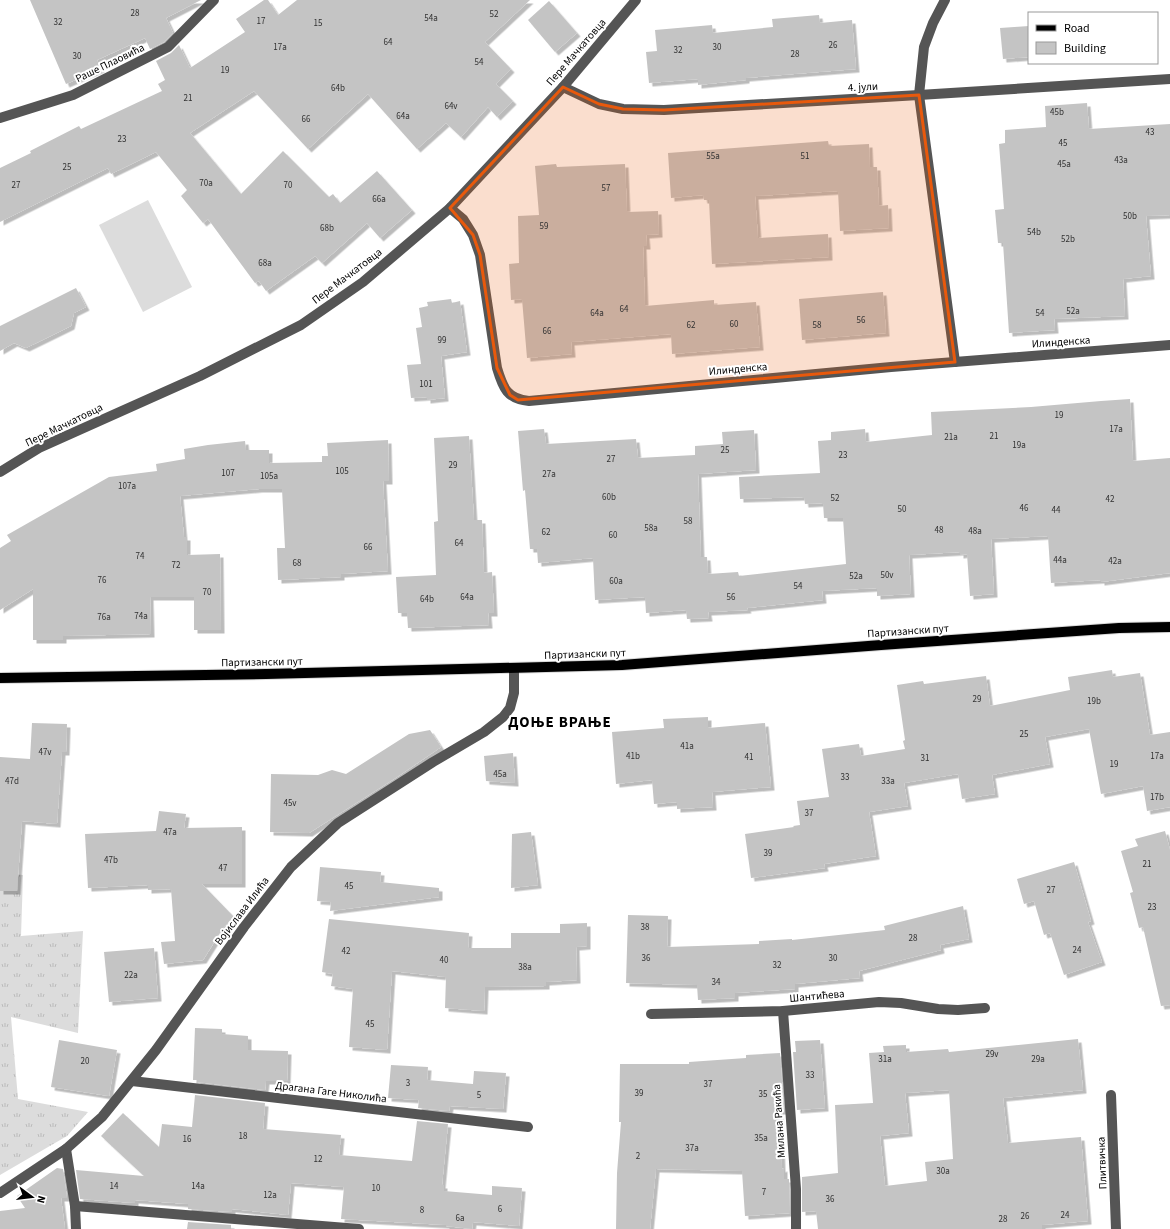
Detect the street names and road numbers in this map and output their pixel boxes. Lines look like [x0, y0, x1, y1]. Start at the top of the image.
street label: Пере Мачкатовца [543, 15, 609, 89]
street label: Раше Плаовића [73, 40, 147, 86]
street label: 4. јули [848, 79, 878, 95]
street label: Пере Мачкатовца [309, 245, 385, 307]
street label: Илинденска [1031, 332, 1091, 352]
street label: Илинденска [708, 359, 768, 379]
street label: Пере Мачкатовца [23, 400, 105, 450]
street label: Партизански пут [867, 621, 949, 641]
street label: Партизански пут [544, 645, 626, 663]
street label: Партизански пут [221, 654, 303, 670]
street label: Војислава Илића [211, 874, 273, 948]
street label: Шантићева [789, 986, 845, 1006]
street label: Драгана Гаге Николића [274, 1078, 388, 1106]
street label: Милана Ракића [769, 1084, 789, 1158]
street label: Плитвичка [1094, 1136, 1110, 1190]

